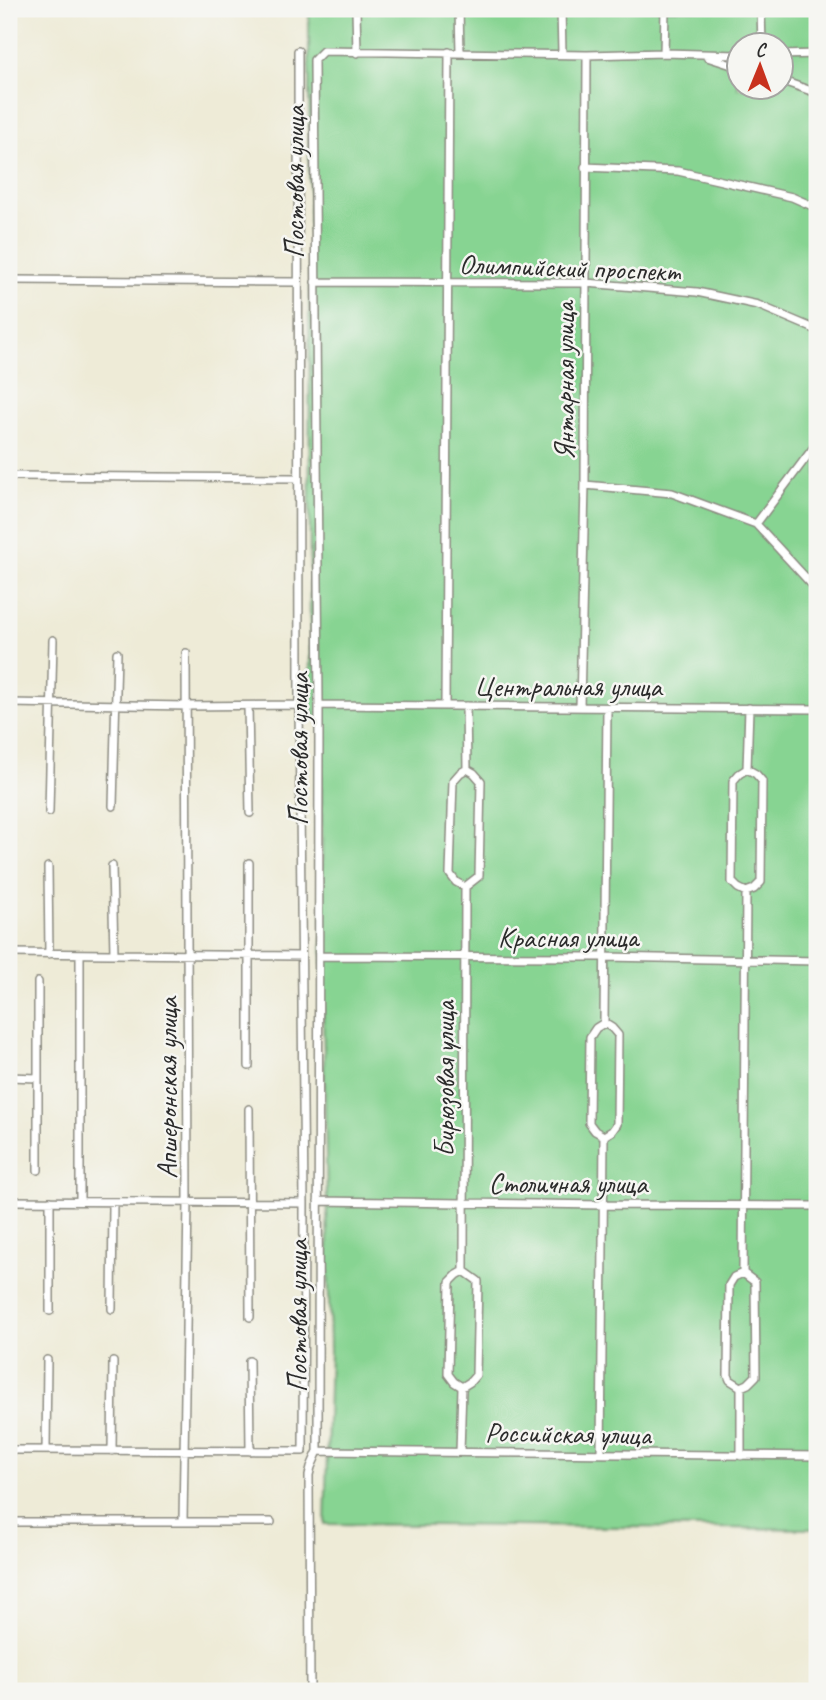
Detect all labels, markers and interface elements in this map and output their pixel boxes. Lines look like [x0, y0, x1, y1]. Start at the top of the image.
north arrow [724, 32, 794, 102]
text: С [755, 38, 768, 62]
street label: Постовая улица [277, 104, 312, 259]
street label: Олимпийский проспект [459, 246, 683, 289]
street label: Янтарная улица [547, 299, 582, 460]
street label: Центральная улица [474, 669, 664, 704]
street label: Постовая улица [281, 671, 316, 826]
street label: Красная улица [498, 920, 640, 955]
street label: Апшеронская улица [150, 995, 185, 1179]
street label: Бирюзовая улица [427, 999, 462, 1157]
street label: Столичная улица [489, 1166, 649, 1201]
street label: Постовая улица [280, 1238, 315, 1393]
street label: Российская улица [485, 1415, 653, 1452]

